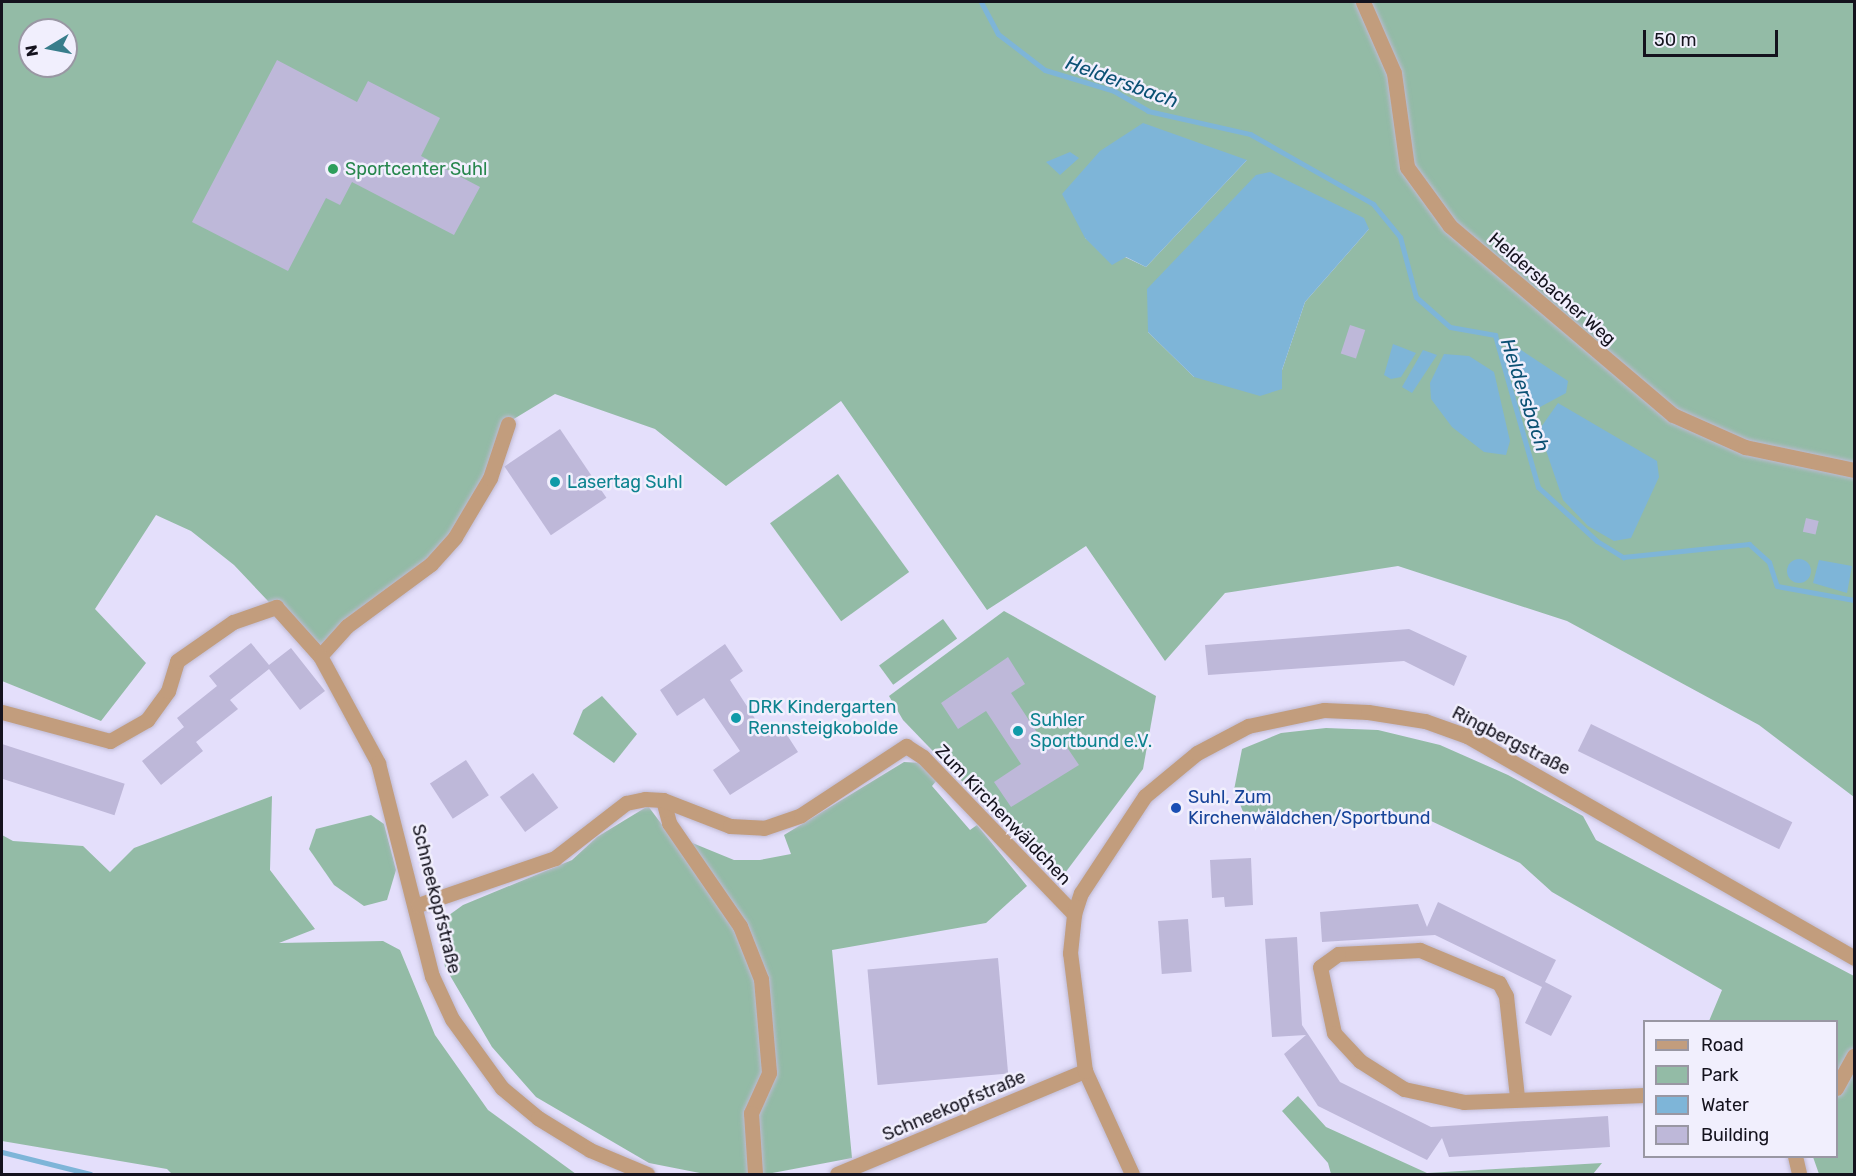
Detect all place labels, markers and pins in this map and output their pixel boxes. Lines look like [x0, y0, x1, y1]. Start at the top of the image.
place label: Sportcenter Suhl [345, 158, 488, 180]
marker: Sportcenter Suhl [326, 162, 340, 176]
place label: Lasertag Suhl [567, 471, 683, 493]
marker: Lasertag Suhl [548, 475, 562, 489]
place label: DRK Kindergarten Rennsteigkobolde [748, 697, 898, 740]
place label: Suhler Sportbund e.V. [1030, 710, 1152, 752]
marker: DRK Kindergarten Rennsteigkobolde [729, 711, 743, 725]
marker: Suhler Sportbund e.V. [1011, 724, 1025, 738]
place label: Suhl, Zum Kirchenwäldchen/Sportbund [1188, 787, 1430, 830]
marker: Suhl, Zum Kirchenwäldchen/Sportbund [1169, 801, 1183, 815]

